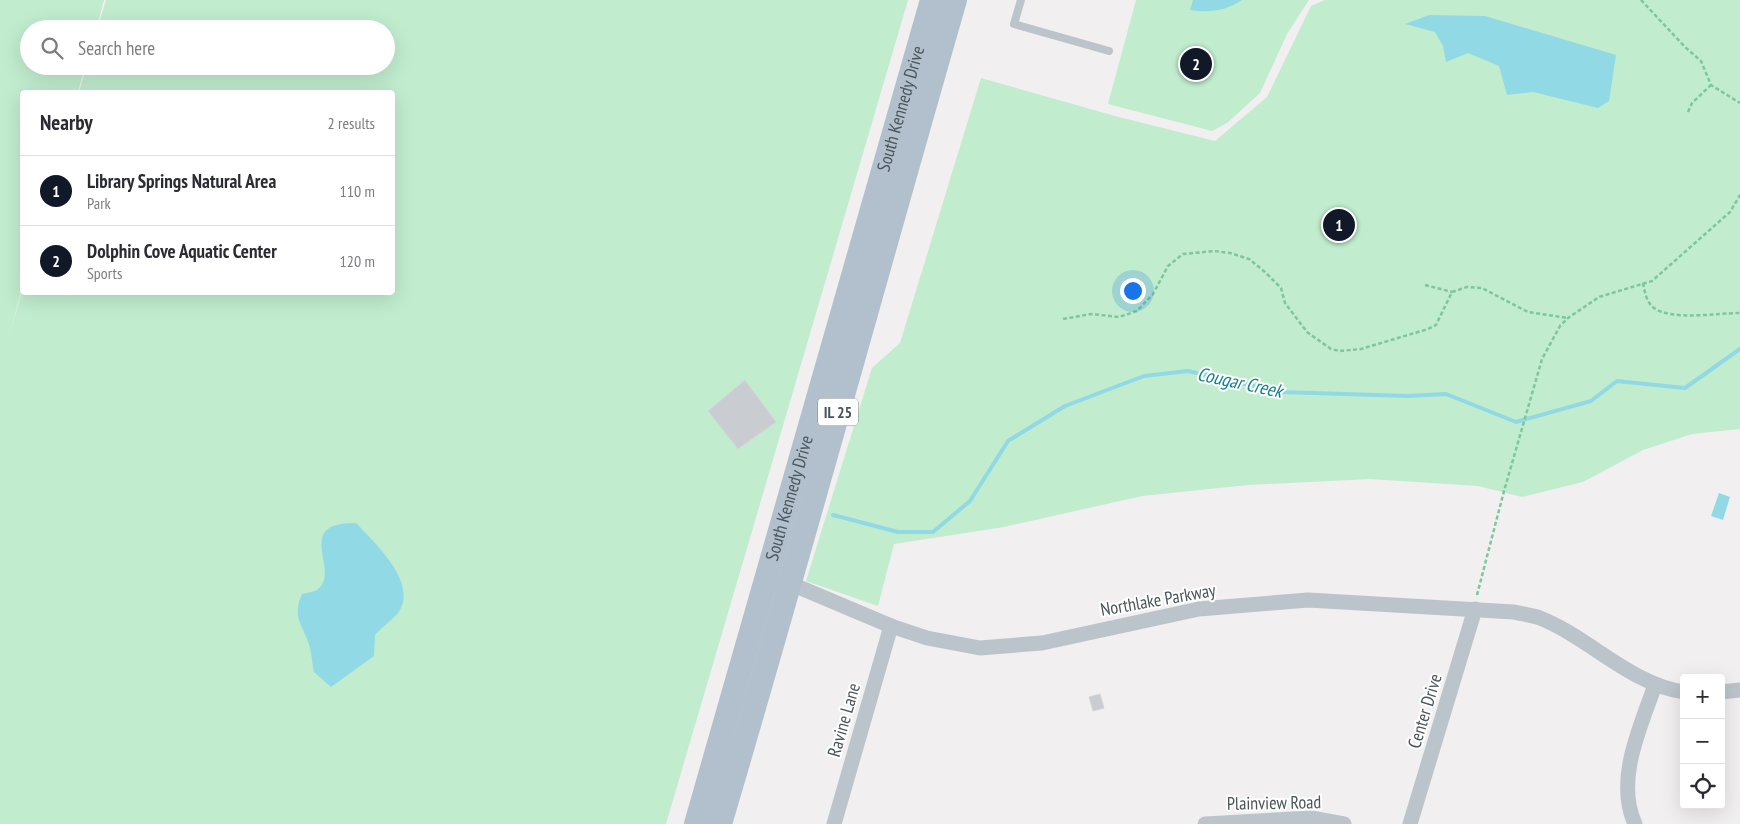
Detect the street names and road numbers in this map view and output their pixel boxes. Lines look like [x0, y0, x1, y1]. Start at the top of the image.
street label: South Kennedy Drive [871, 43, 929, 174]
road number: IL 25 [818, 398, 858, 426]
street label: South Kennedy Drive [760, 433, 818, 563]
street label: Northlake Parkway [1099, 578, 1217, 621]
street label: Center Drive [1402, 671, 1447, 751]
street label: Ravine Lane [822, 680, 865, 759]
street label: Plainview Road [1227, 790, 1321, 815]

